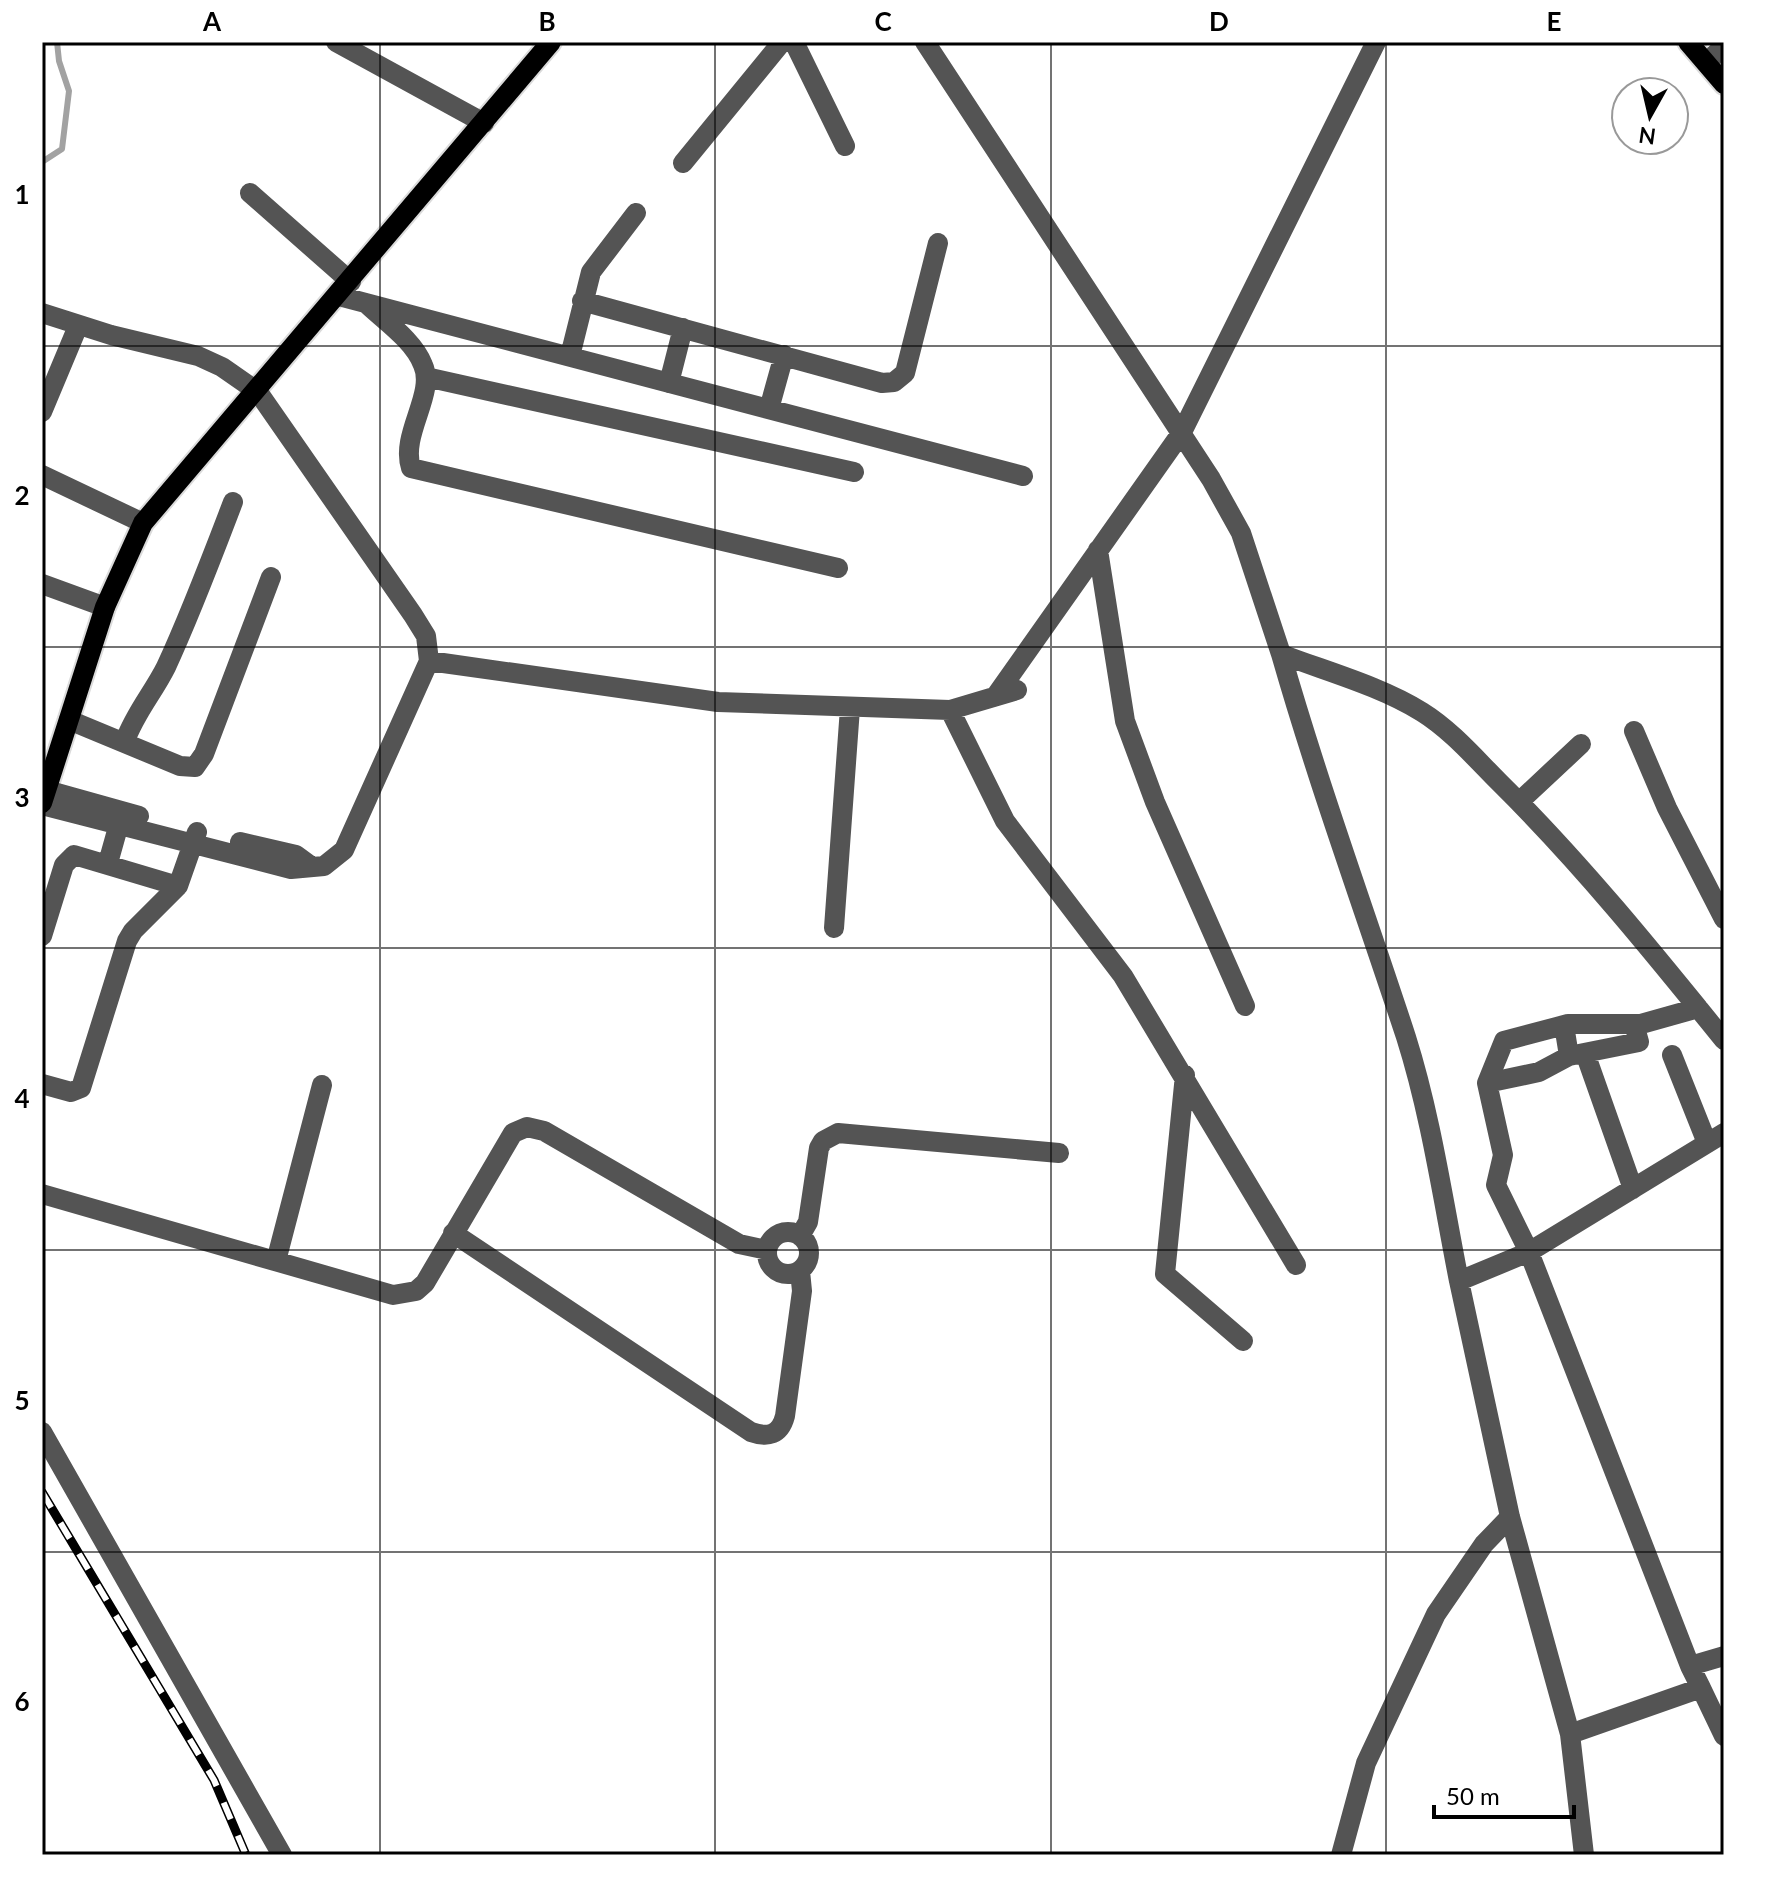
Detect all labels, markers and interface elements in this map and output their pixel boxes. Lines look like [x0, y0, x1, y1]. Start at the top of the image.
text: A [202, 5, 222, 37]
text: B [538, 5, 556, 37]
text: C [874, 5, 892, 37]
text: D [1209, 5, 1229, 37]
text: E [1547, 5, 1561, 37]
north arrow [1610, 76, 1690, 156]
text: N [1637, 122, 1657, 151]
text: 1 [14, 178, 30, 210]
text: 2 [14, 479, 30, 511]
text: 3 [14, 781, 30, 813]
text: 4 [14, 1082, 30, 1114]
text: 5 [14, 1384, 30, 1416]
text: 6 [14, 1685, 30, 1717]
scale bar [1434, 1769, 1574, 1819]
text: 50 m [1446, 1781, 1500, 1810]

